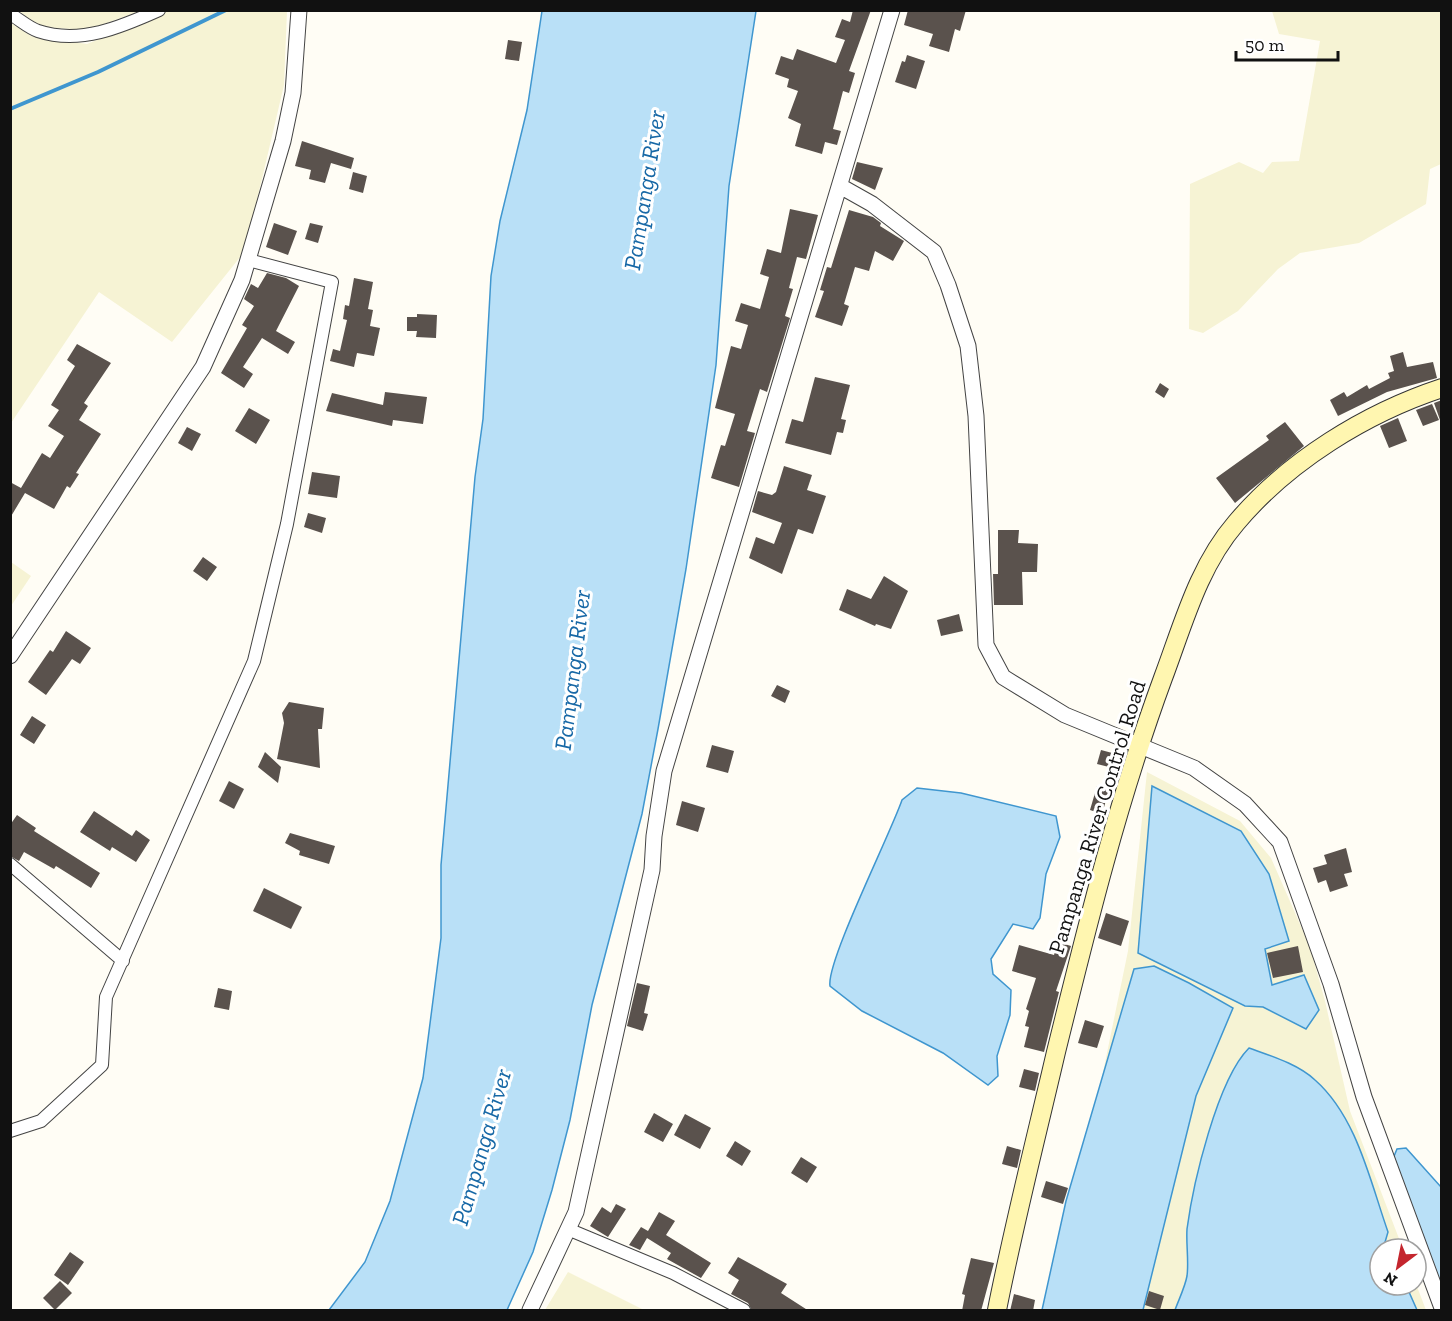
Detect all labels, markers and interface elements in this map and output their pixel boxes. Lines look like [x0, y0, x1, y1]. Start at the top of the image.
scale bar [1236, 24, 1338, 62]
text: 50 m [1245, 34, 1285, 56]
water label: Pampanga River [617, 107, 671, 272]
water label: Pampanga River [548, 587, 596, 752]
street label: Pampanga River Control Road [1042, 677, 1152, 957]
water label: Pampanga River [445, 1065, 517, 1229]
north arrow [1368, 1237, 1428, 1297]
text: N [1380, 1268, 1401, 1291]

